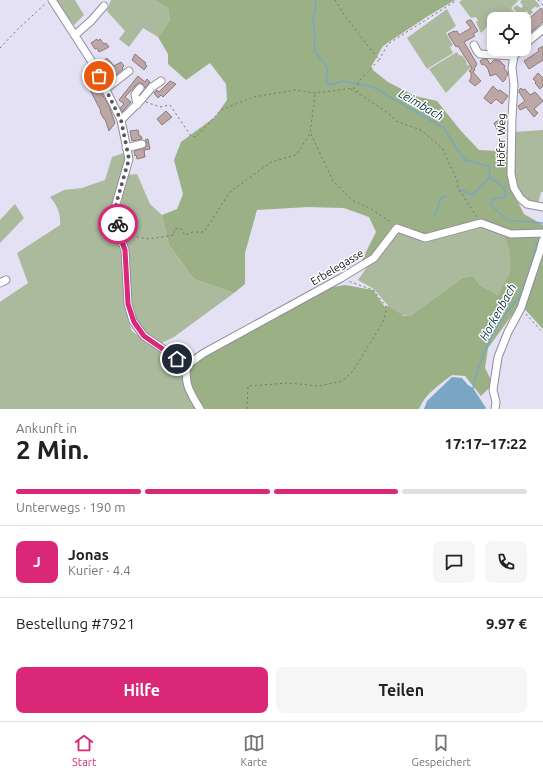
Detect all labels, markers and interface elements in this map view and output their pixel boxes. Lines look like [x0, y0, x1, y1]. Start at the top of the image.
map controls [487, 12, 531, 56]
button: locate [487, 12, 531, 56]
pin [82, 59, 116, 93]
icon: bag [88, 65, 110, 87]
water label: Leimbach [396, 87, 446, 123]
street label: Höfer Weg [495, 113, 507, 167]
courier [98, 204, 138, 244]
icon: bike [107, 213, 129, 235]
street label: Erbelegasse [308, 247, 366, 287]
water label: Horkenbach [477, 281, 519, 342]
pin [160, 342, 194, 376]
icon: home [166, 348, 188, 370]
text: Ankunft in [16, 421, 77, 435]
text: 2 Min. [16, 435, 89, 464]
text: 17:17–17:22 [444, 435, 527, 452]
text: Unterwegs · 190 m [16, 500, 125, 514]
button: chat [433, 541, 475, 583]
button: phone [485, 541, 527, 583]
text: Jonas [68, 546, 109, 563]
text: J [33, 553, 41, 570]
text: Kurier · 4.4 [68, 563, 131, 577]
text: Bestellung #7921 [16, 615, 135, 632]
text: 9.97 € [486, 615, 527, 632]
button: Hilfe [16, 667, 268, 713]
button: Teilen [276, 667, 527, 713]
tab: Start [72, 732, 96, 768]
tab: Karte [241, 732, 267, 768]
tab: Gespeichert [412, 732, 471, 768]

